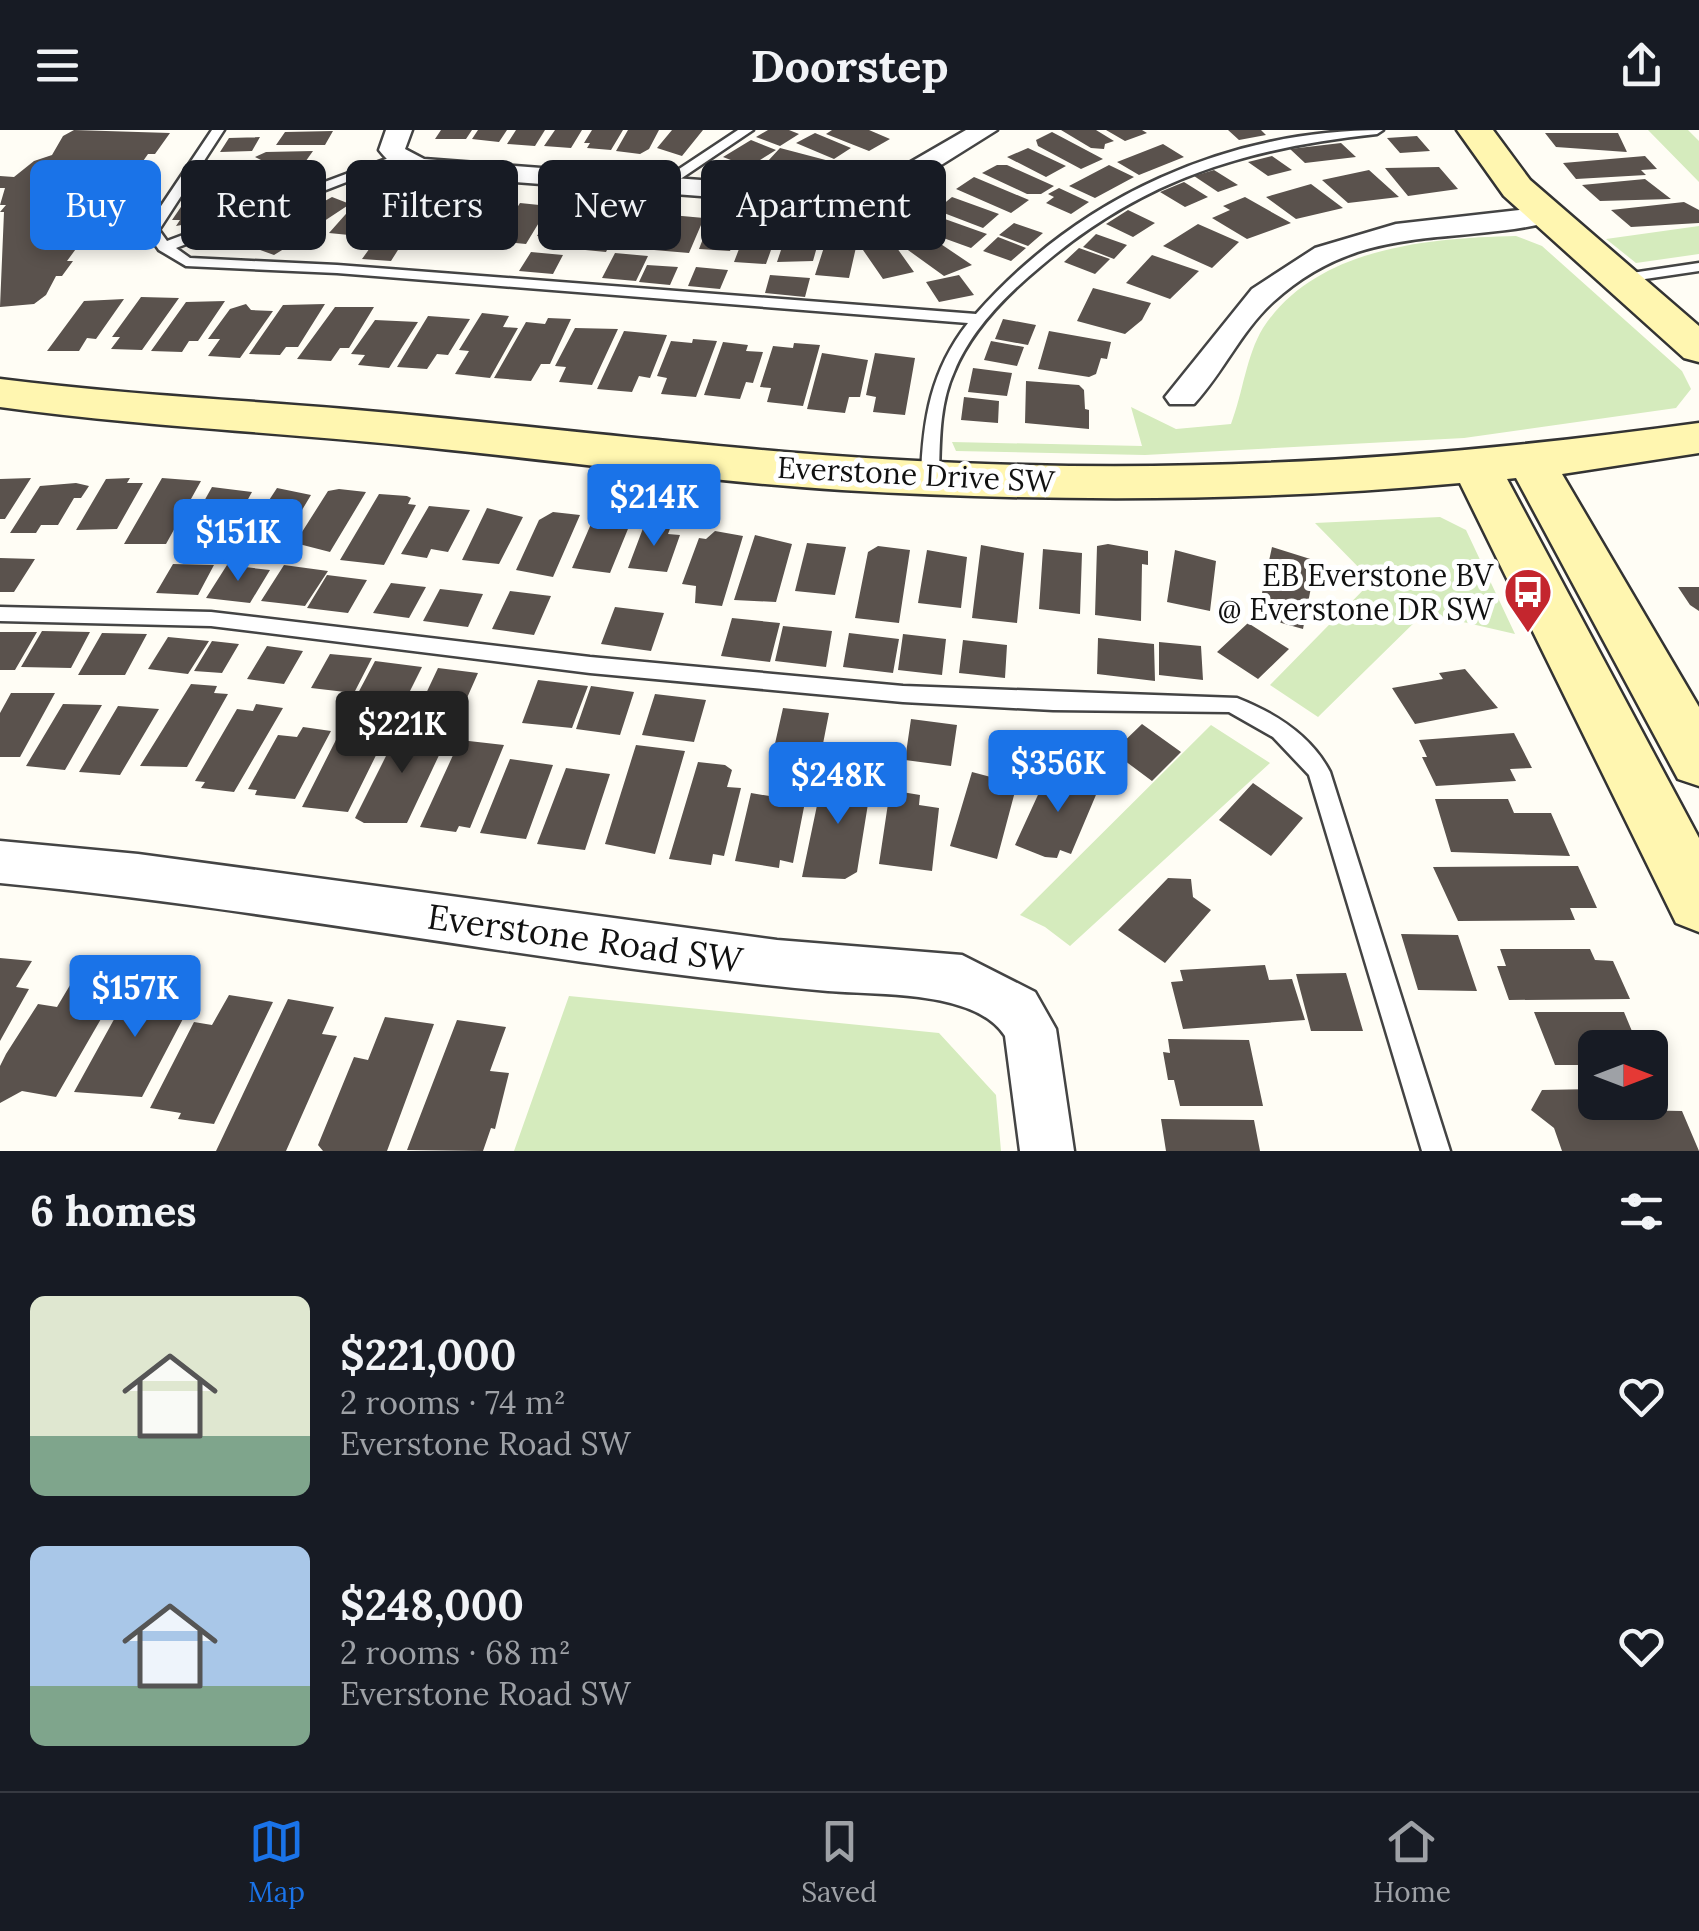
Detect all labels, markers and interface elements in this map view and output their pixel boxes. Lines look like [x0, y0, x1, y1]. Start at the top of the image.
text: Doorstep [750, 37, 949, 94]
icon: menu [30, 38, 85, 93]
icon: share [1614, 38, 1669, 93]
chip: Buy [30, 160, 161, 250]
chip: Rent [181, 160, 326, 250]
chip: Filters [346, 160, 518, 250]
chip: New [538, 160, 681, 250]
chip: Apartment [701, 160, 946, 250]
street label: Everstone Drive SW [776, 448, 1057, 500]
pin: $214K [584, 464, 724, 549]
text: $214K [609, 476, 699, 517]
pin: $151K [168, 499, 308, 584]
text: $151K [196, 511, 280, 552]
place label: EB Everstone BV @ Everstone DR SW [1218, 556, 1494, 628]
bus stop icon: EB Everstone BV @ Everstone DR SW [1502, 566, 1554, 634]
pin: $221K [332, 691, 472, 776]
text: $221K [358, 703, 446, 744]
pin: $356K [988, 730, 1128, 815]
pin: $248K [768, 742, 908, 827]
text: $356K [1010, 742, 1106, 783]
text: $248K [791, 754, 885, 795]
street label: Everstone Road SW [425, 894, 747, 983]
pin: $157K [65, 955, 205, 1040]
text: $157K [92, 967, 178, 1008]
north arrow [1578, 1030, 1668, 1120]
map controls [1578, 1030, 1668, 1120]
text: 6 homes [30, 1184, 197, 1238]
icon: filters [1614, 1184, 1669, 1239]
text: $221,000 [340, 1328, 517, 1382]
icon: home [110, 1336, 230, 1456]
icon: heart [1614, 1369, 1669, 1424]
text: 2 rooms · 74 m² [340, 1382, 566, 1423]
text: Everstone Road SW [340, 1423, 631, 1464]
text: $248,000 [340, 1578, 524, 1632]
icon: home [110, 1586, 230, 1706]
icon: heart [1614, 1619, 1669, 1674]
text: 2 rooms · 68 m² [340, 1632, 571, 1673]
text: Everstone Road SW [340, 1673, 631, 1714]
tab: Map [248, 1814, 305, 1910]
tab: Saved [801, 1814, 877, 1910]
tab: Home [1373, 1814, 1451, 1910]

